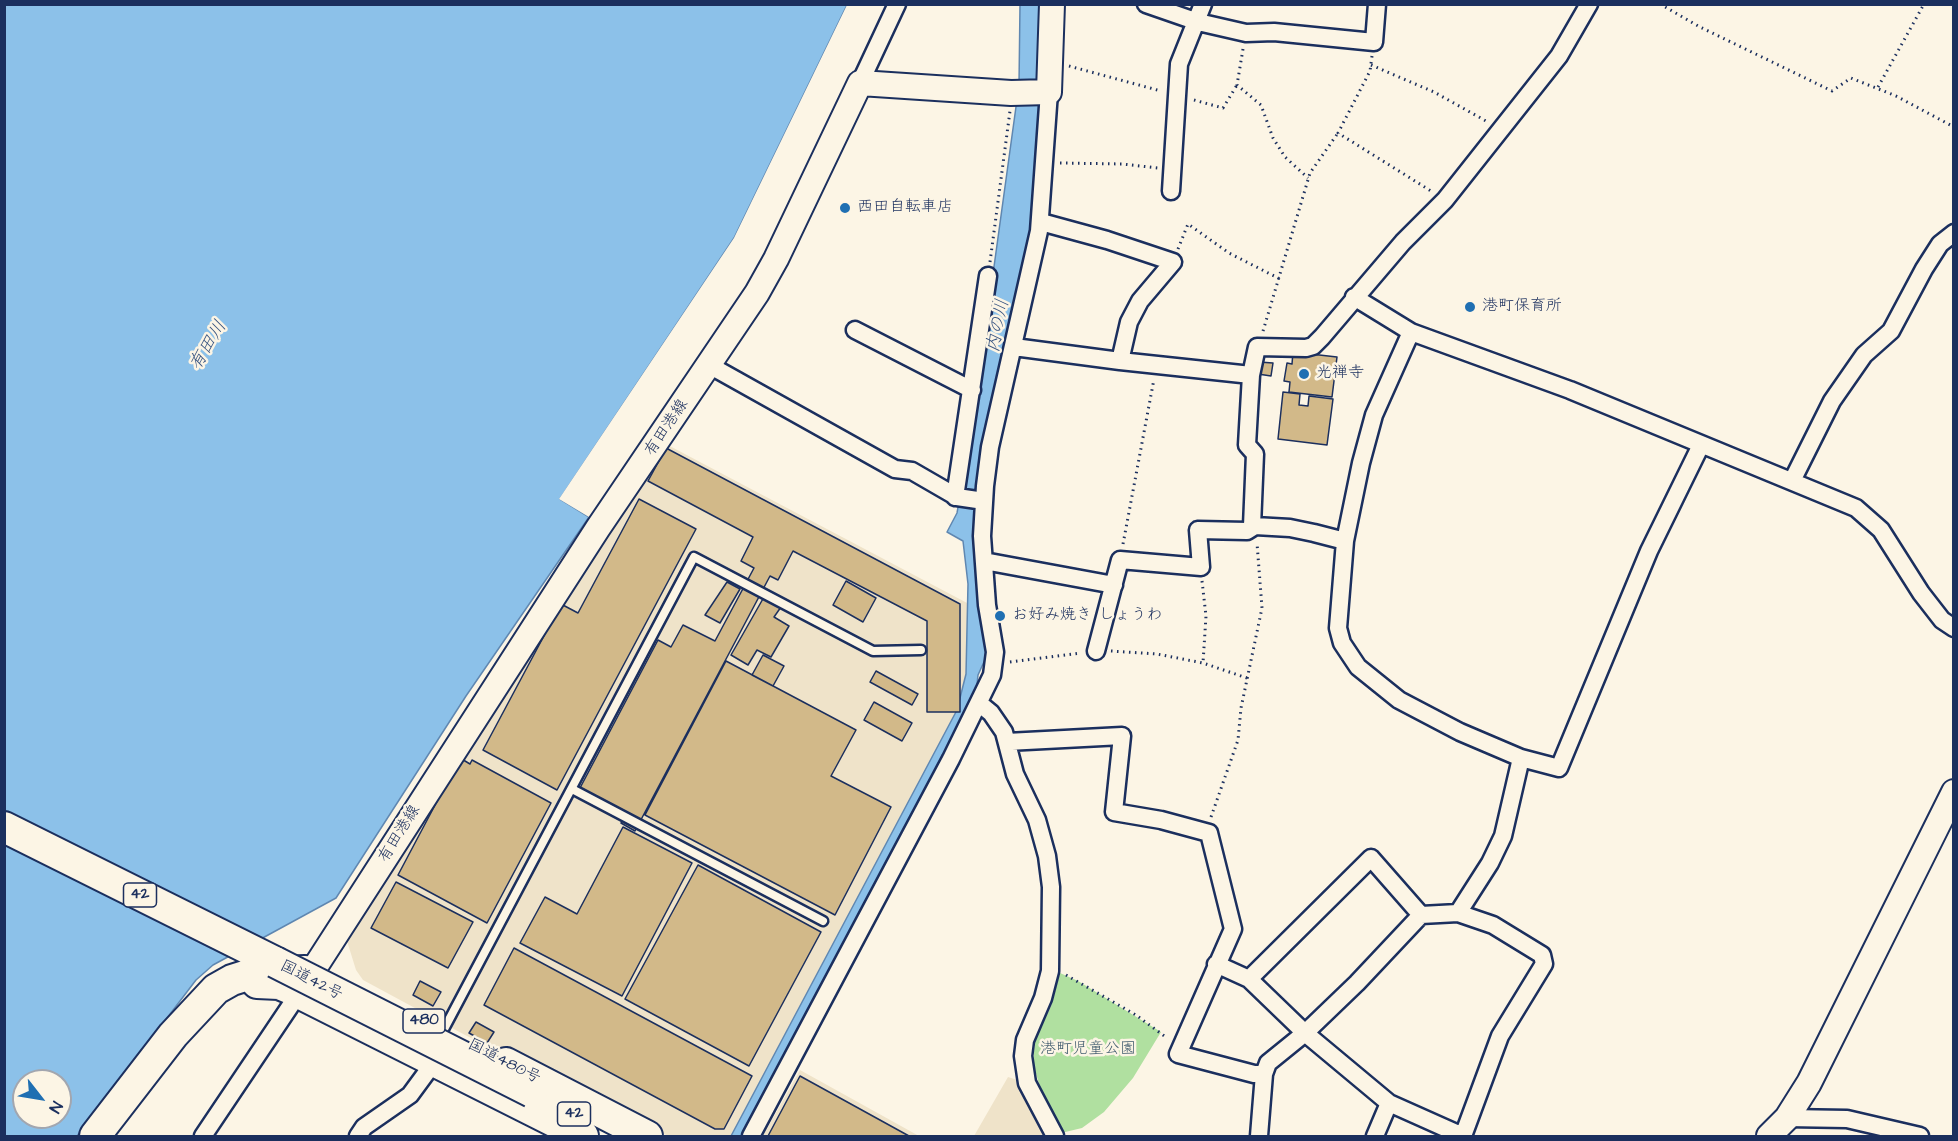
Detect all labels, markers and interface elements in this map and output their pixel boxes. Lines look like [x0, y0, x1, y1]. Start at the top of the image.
place label: 西田自転車店 [857, 198, 953, 218]
marker: 西田自転車店 [838, 201, 852, 215]
water label: 内の川 [983, 297, 1015, 355]
place label: 港町保育所 [1482, 297, 1562, 317]
marker: 港町保育所 [1463, 300, 1477, 314]
water label: 有田川 [186, 317, 232, 375]
place label: 光禅寺 [1316, 364, 1364, 384]
marker: 光禅寺 [1297, 367, 1311, 381]
street label: 有田港線 [641, 396, 693, 460]
place label: お好み焼き しょうわ [1012, 606, 1162, 626]
marker: お好み焼き しょうわ [993, 609, 1007, 623]
street label: 有田港線 [375, 802, 425, 866]
road number: 42 [124, 883, 156, 907]
street label: 国道42号 [276, 957, 346, 1005]
road number: 480 [403, 1009, 445, 1033]
street label: 国道480号 [464, 1035, 544, 1089]
park label: 港町児童公園 [1040, 1040, 1136, 1060]
north arrow [12, 1069, 72, 1129]
text: N [44, 1097, 68, 1117]
road number: 42 [558, 1102, 590, 1126]

